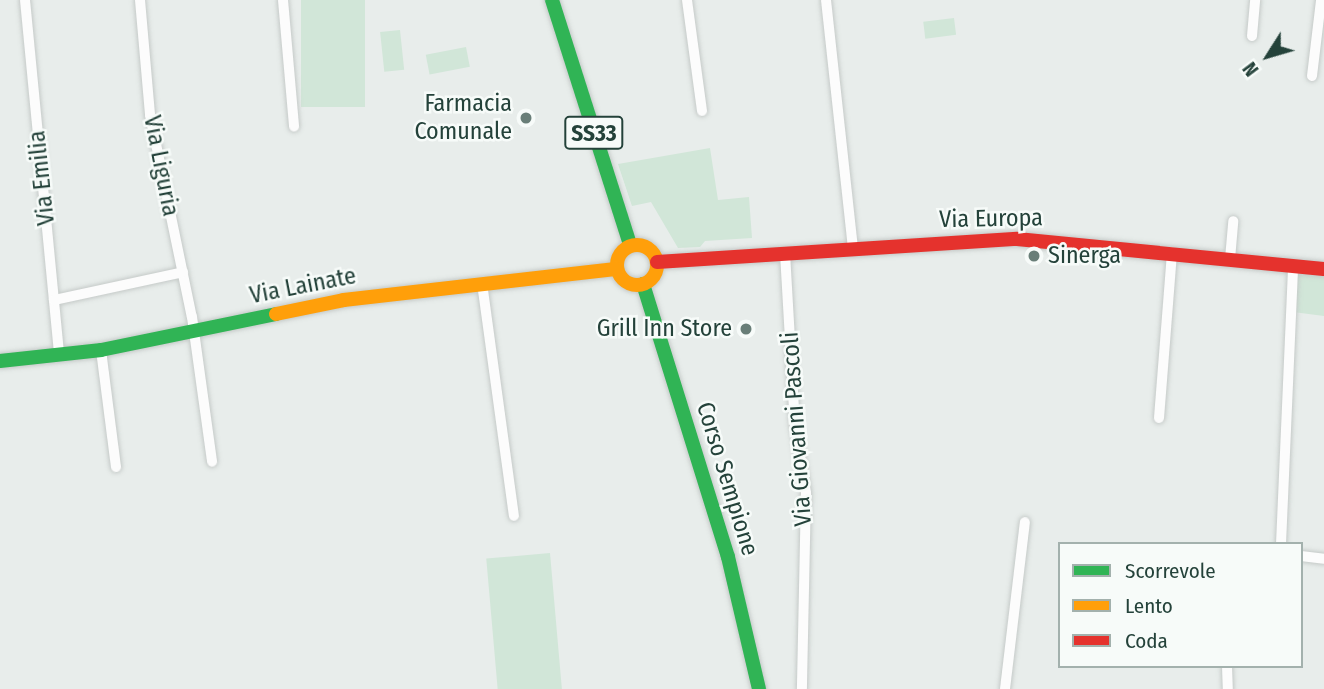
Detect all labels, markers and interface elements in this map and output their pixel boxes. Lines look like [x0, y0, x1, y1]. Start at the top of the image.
north arrow [1233, 21, 1303, 91]
text: N [1238, 57, 1263, 80]
place label: Farmacia Comunale [414, 90, 512, 146]
marker: Farmacia Comunale [518, 110, 534, 126]
street label: Via Liguria [137, 113, 185, 219]
road number: SS33 [564, 114, 624, 152]
street label: Via Emilia [23, 129, 61, 227]
street label: Via Europa [939, 204, 1043, 234]
place label: Sinerga [1048, 242, 1121, 270]
marker: Sinerga [1026, 248, 1042, 264]
street label: Via Lainate [247, 262, 359, 310]
place label: Grill Inn Store [597, 315, 732, 343]
marker: Grill Inn Store [738, 321, 754, 337]
street label: Via Giovanni Pascoli [776, 331, 818, 527]
street label: Corso Sempione [690, 399, 764, 559]
legend [1058, 542, 1303, 668]
text: Scorrevole [1125, 558, 1216, 584]
text: Lento [1125, 593, 1173, 619]
text: Coda [1125, 628, 1168, 654]

